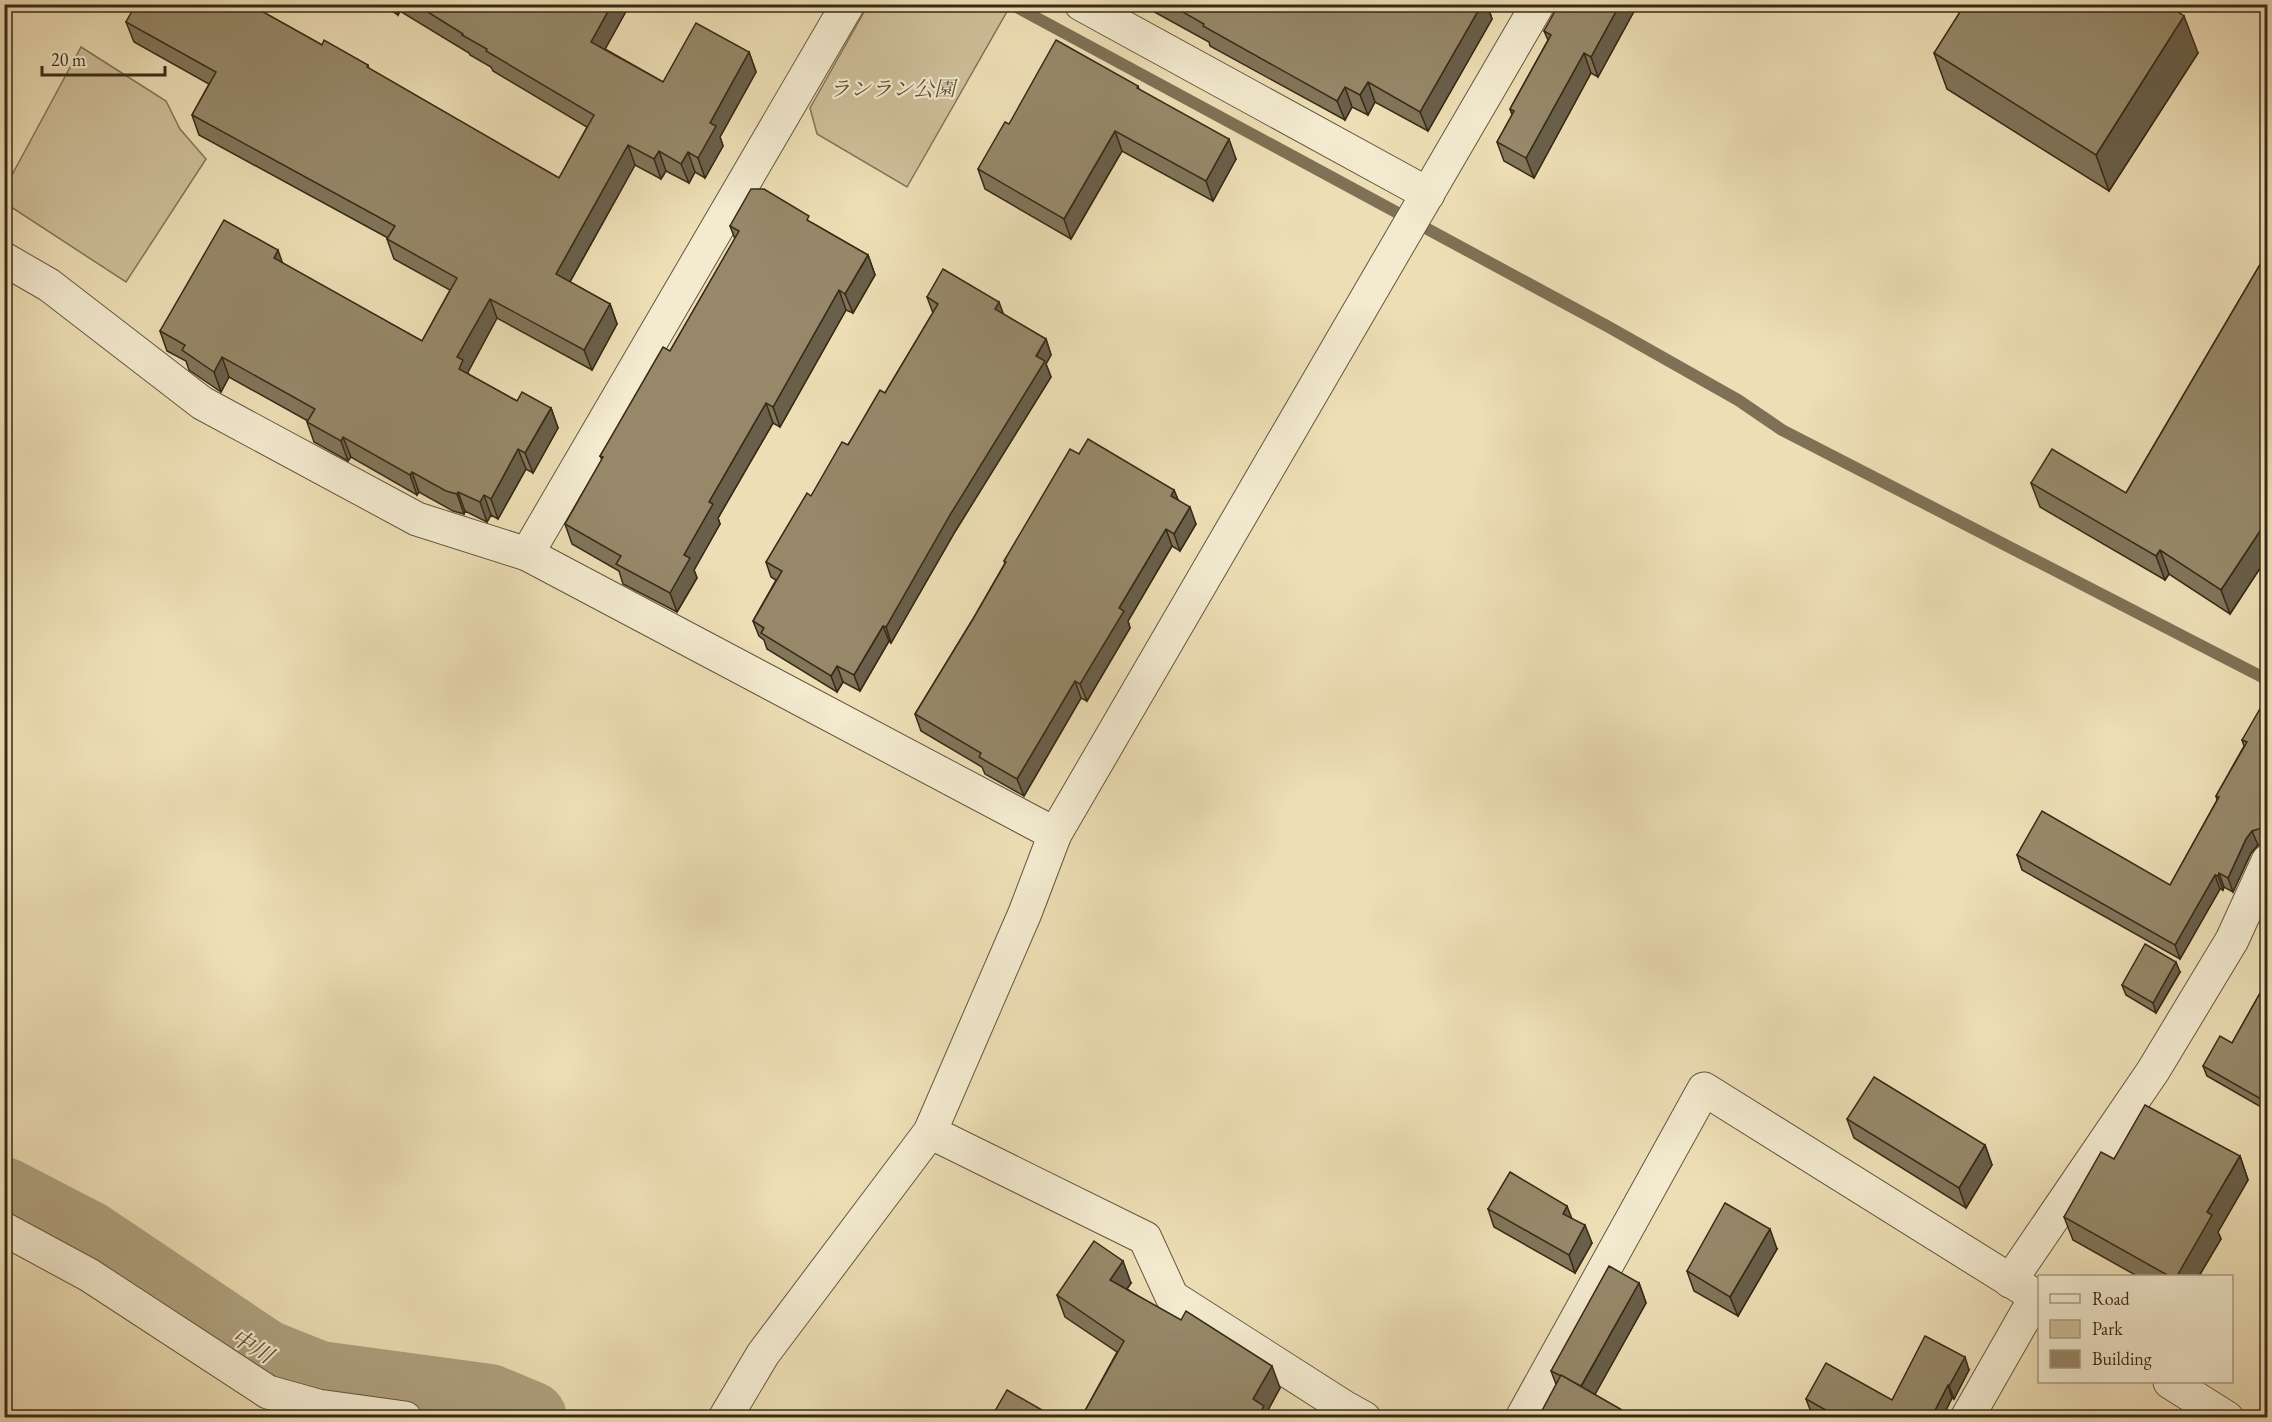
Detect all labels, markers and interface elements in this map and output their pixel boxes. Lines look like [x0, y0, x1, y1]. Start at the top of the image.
scale bar [42, 39, 165, 77]
text: 20 m [51, 48, 86, 71]
park label: ランラン公園 [829, 75, 958, 102]
legend [2038, 1275, 2233, 1383]
text: Road [2092, 1287, 2131, 1310]
text: Park [2092, 1317, 2123, 1340]
water label: 中川 [226, 1322, 280, 1371]
text: Building [2092, 1347, 2152, 1370]

